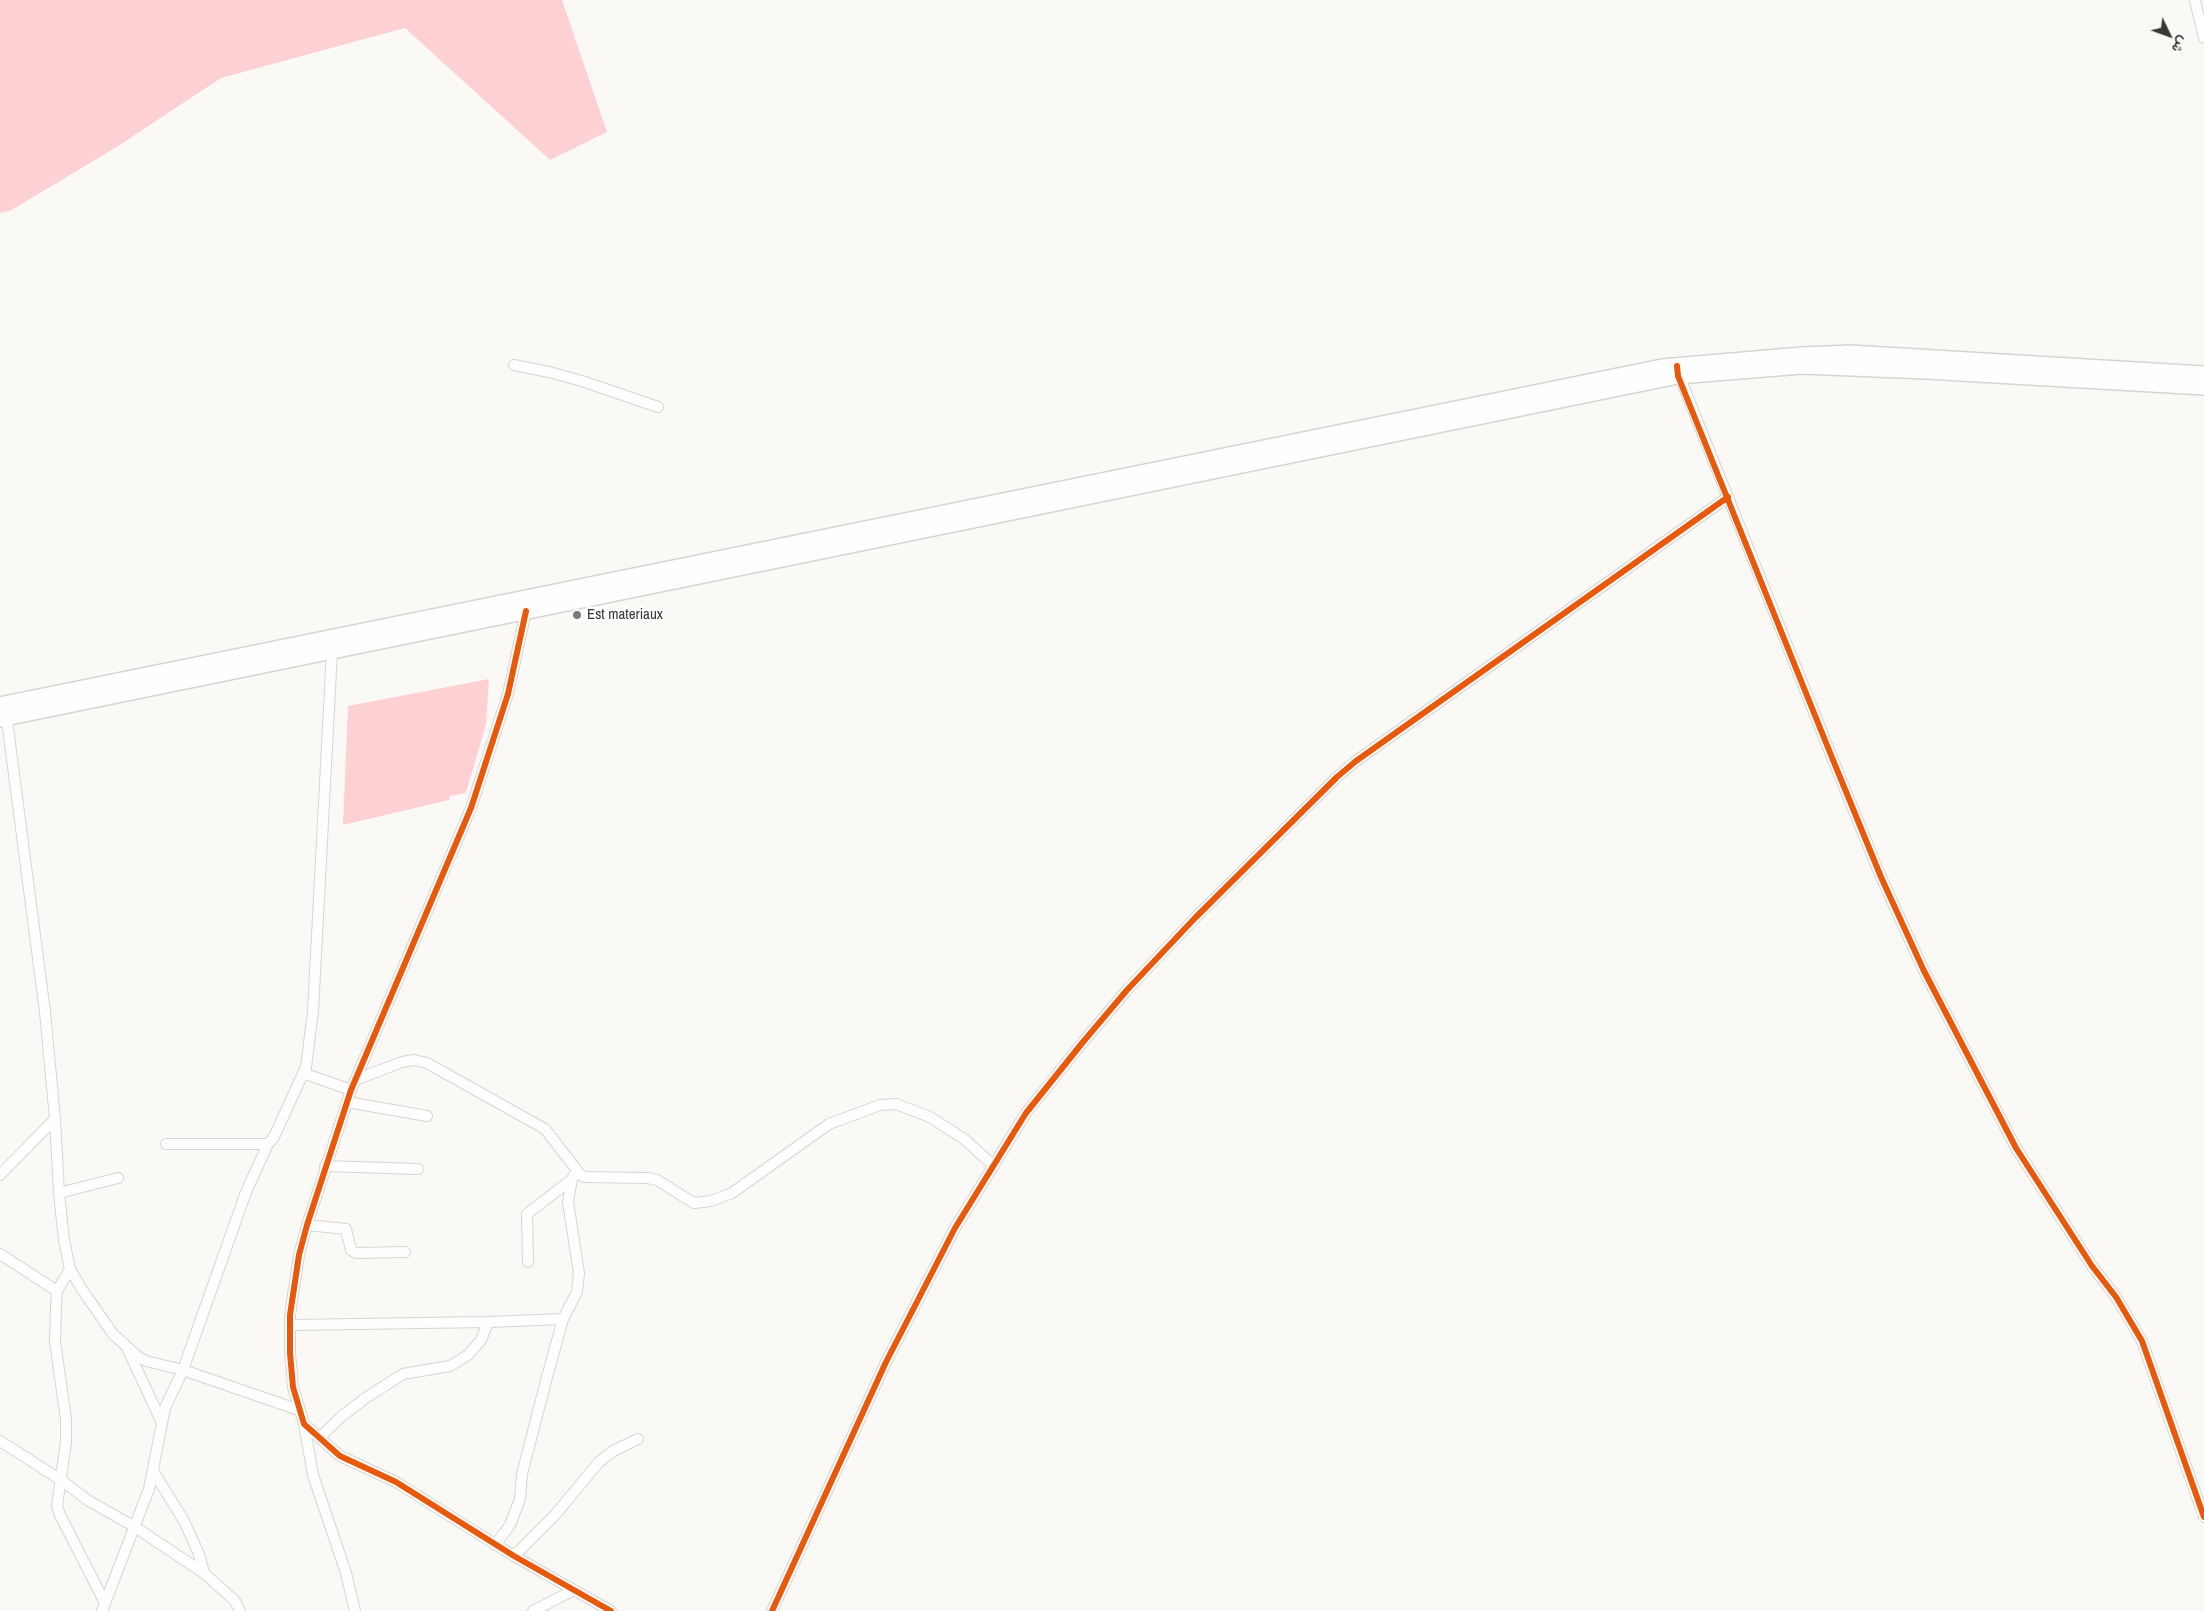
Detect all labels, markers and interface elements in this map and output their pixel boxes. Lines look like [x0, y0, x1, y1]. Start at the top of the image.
north arrow [2144, 10, 2194, 60]
text: ش [2168, 33, 2192, 57]
place label: Est materiaux [587, 606, 663, 624]
marker: Est materiaux [571, 609, 583, 621]

